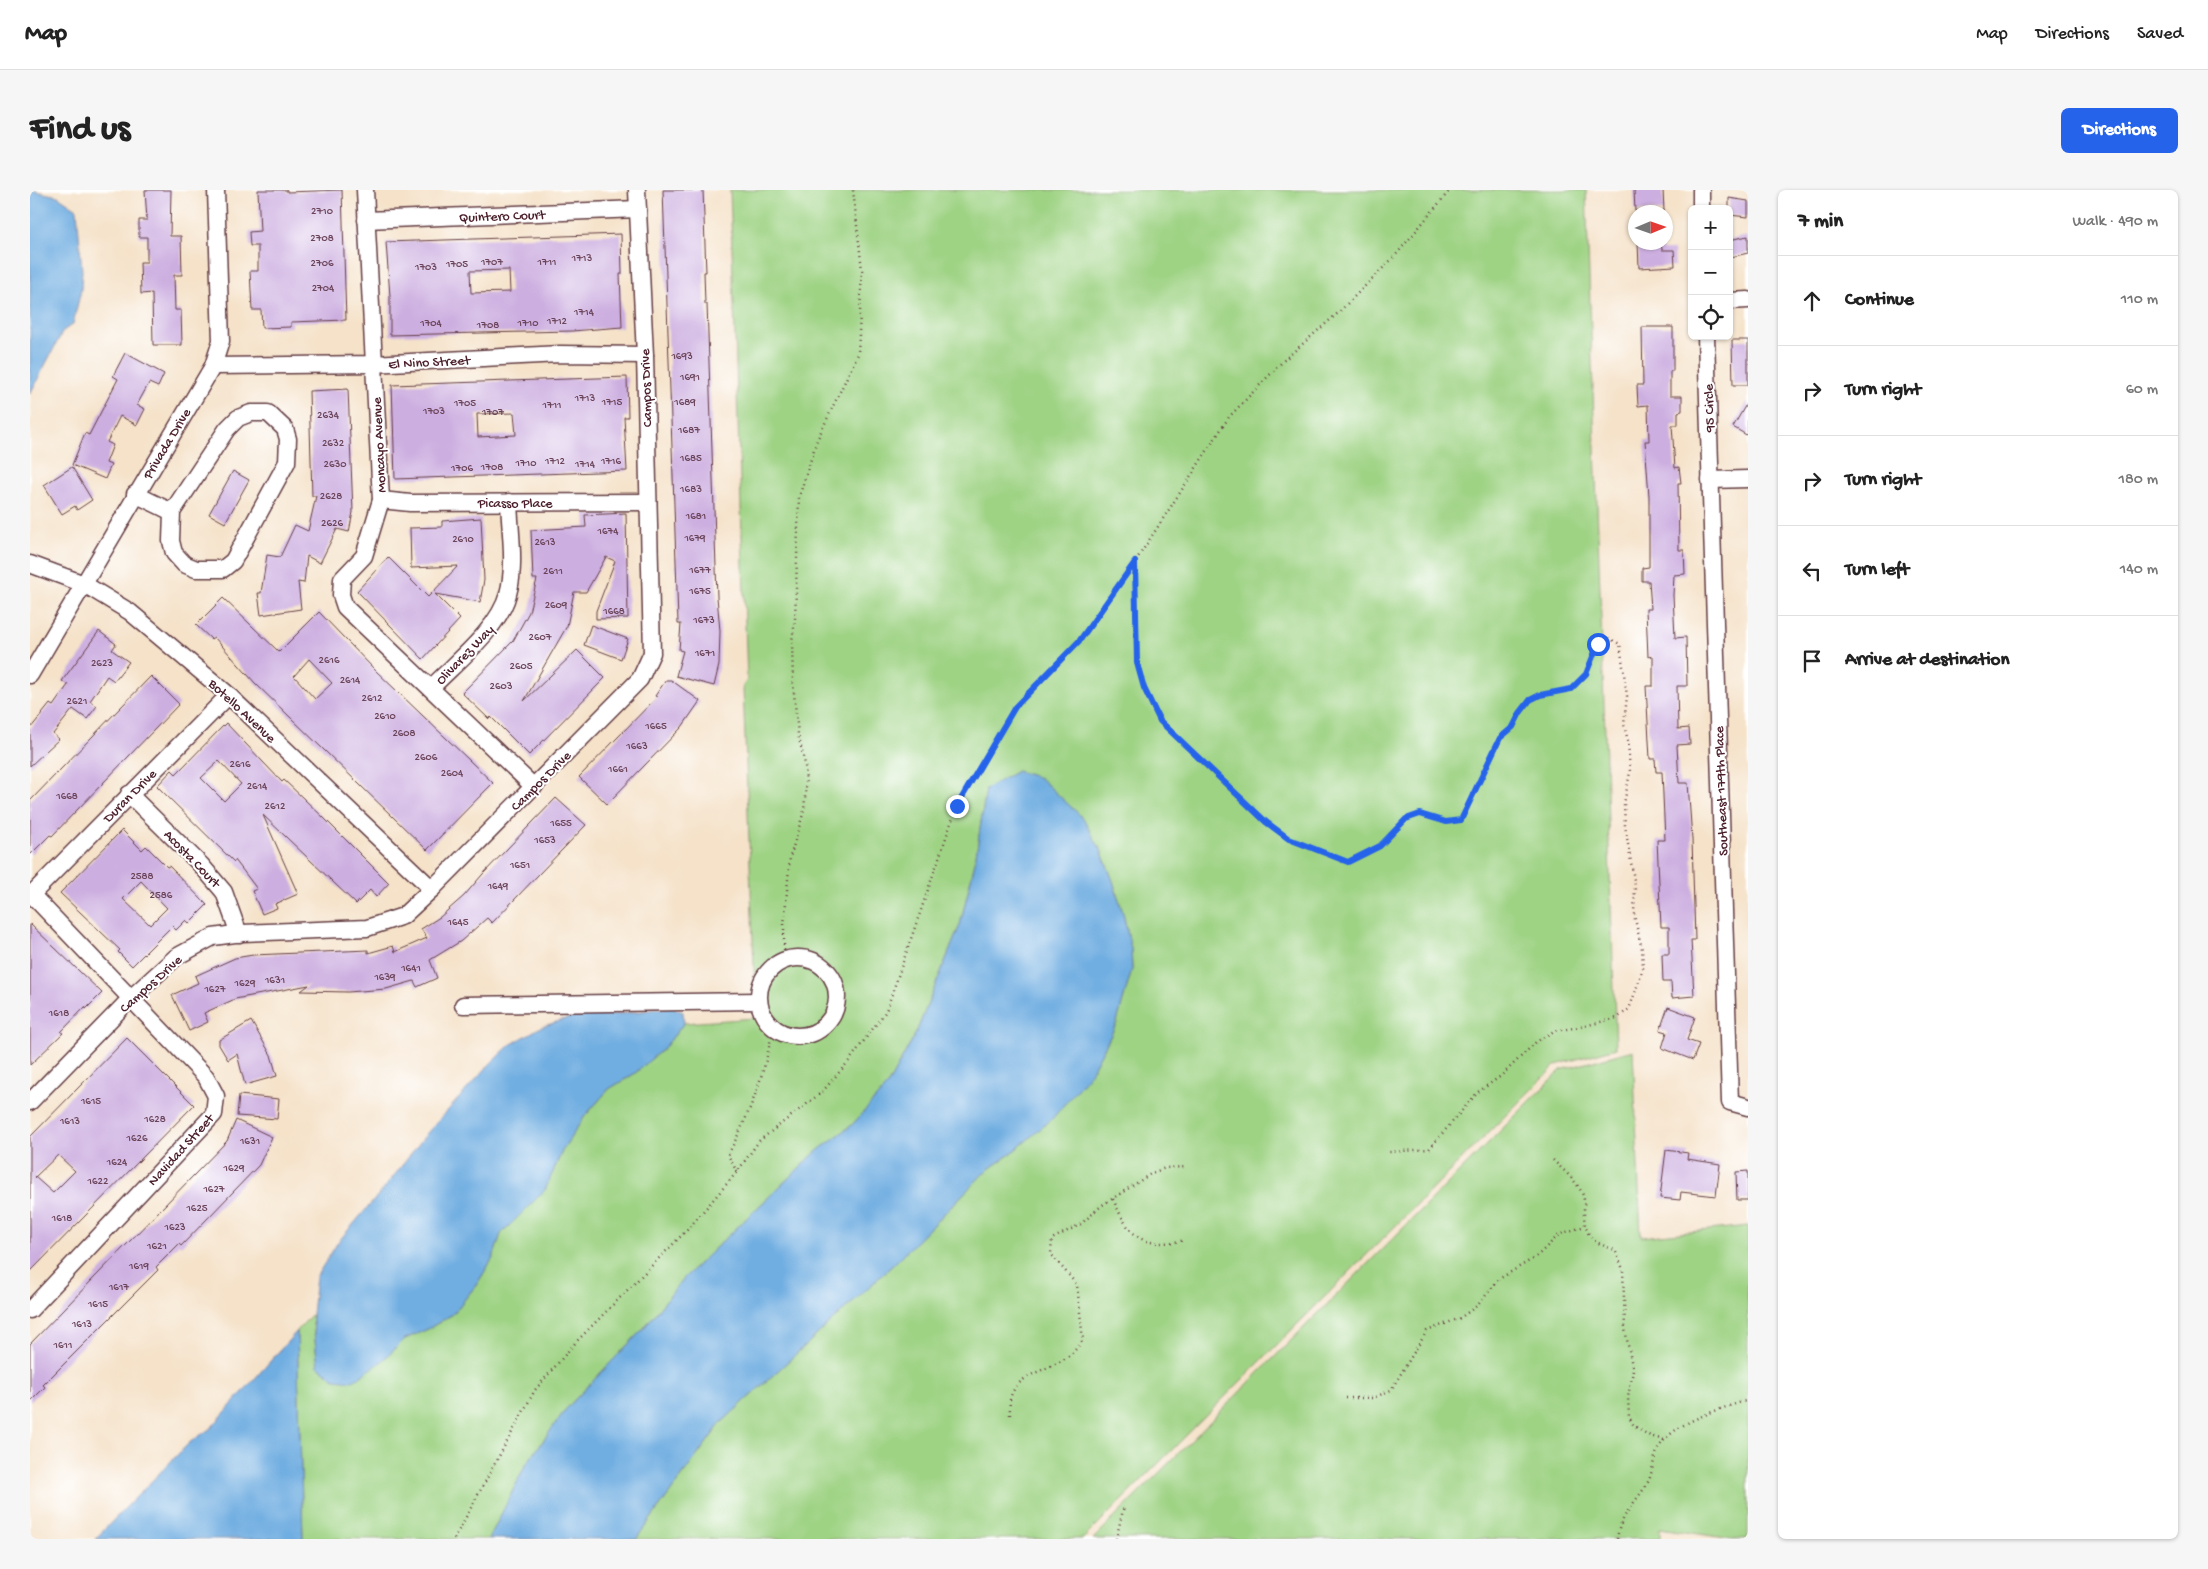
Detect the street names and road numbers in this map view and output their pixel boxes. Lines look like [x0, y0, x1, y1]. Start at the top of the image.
street label: Quintero Court [459, 207, 547, 227]
street label: Campos Drive [638, 348, 657, 427]
street label: El Nino Street [388, 353, 472, 374]
street label: 95 Circle [1701, 383, 1720, 433]
street label: Moncayo Avenue [369, 396, 391, 493]
street label: Privada Drive [140, 405, 196, 484]
street label: Picasso Place [477, 496, 553, 513]
street label: Olivarez Way [433, 622, 499, 689]
street label: Botello Avenue [203, 676, 279, 748]
street label: Southeast 179th Place [1712, 725, 1733, 856]
street label: Campos Drive [508, 747, 576, 816]
street label: Duran Drive [100, 766, 162, 828]
street label: Acosta Court [159, 827, 224, 893]
street label: Campos Drive [117, 952, 187, 1017]
street label: Navidad Street [145, 1110, 219, 1190]

